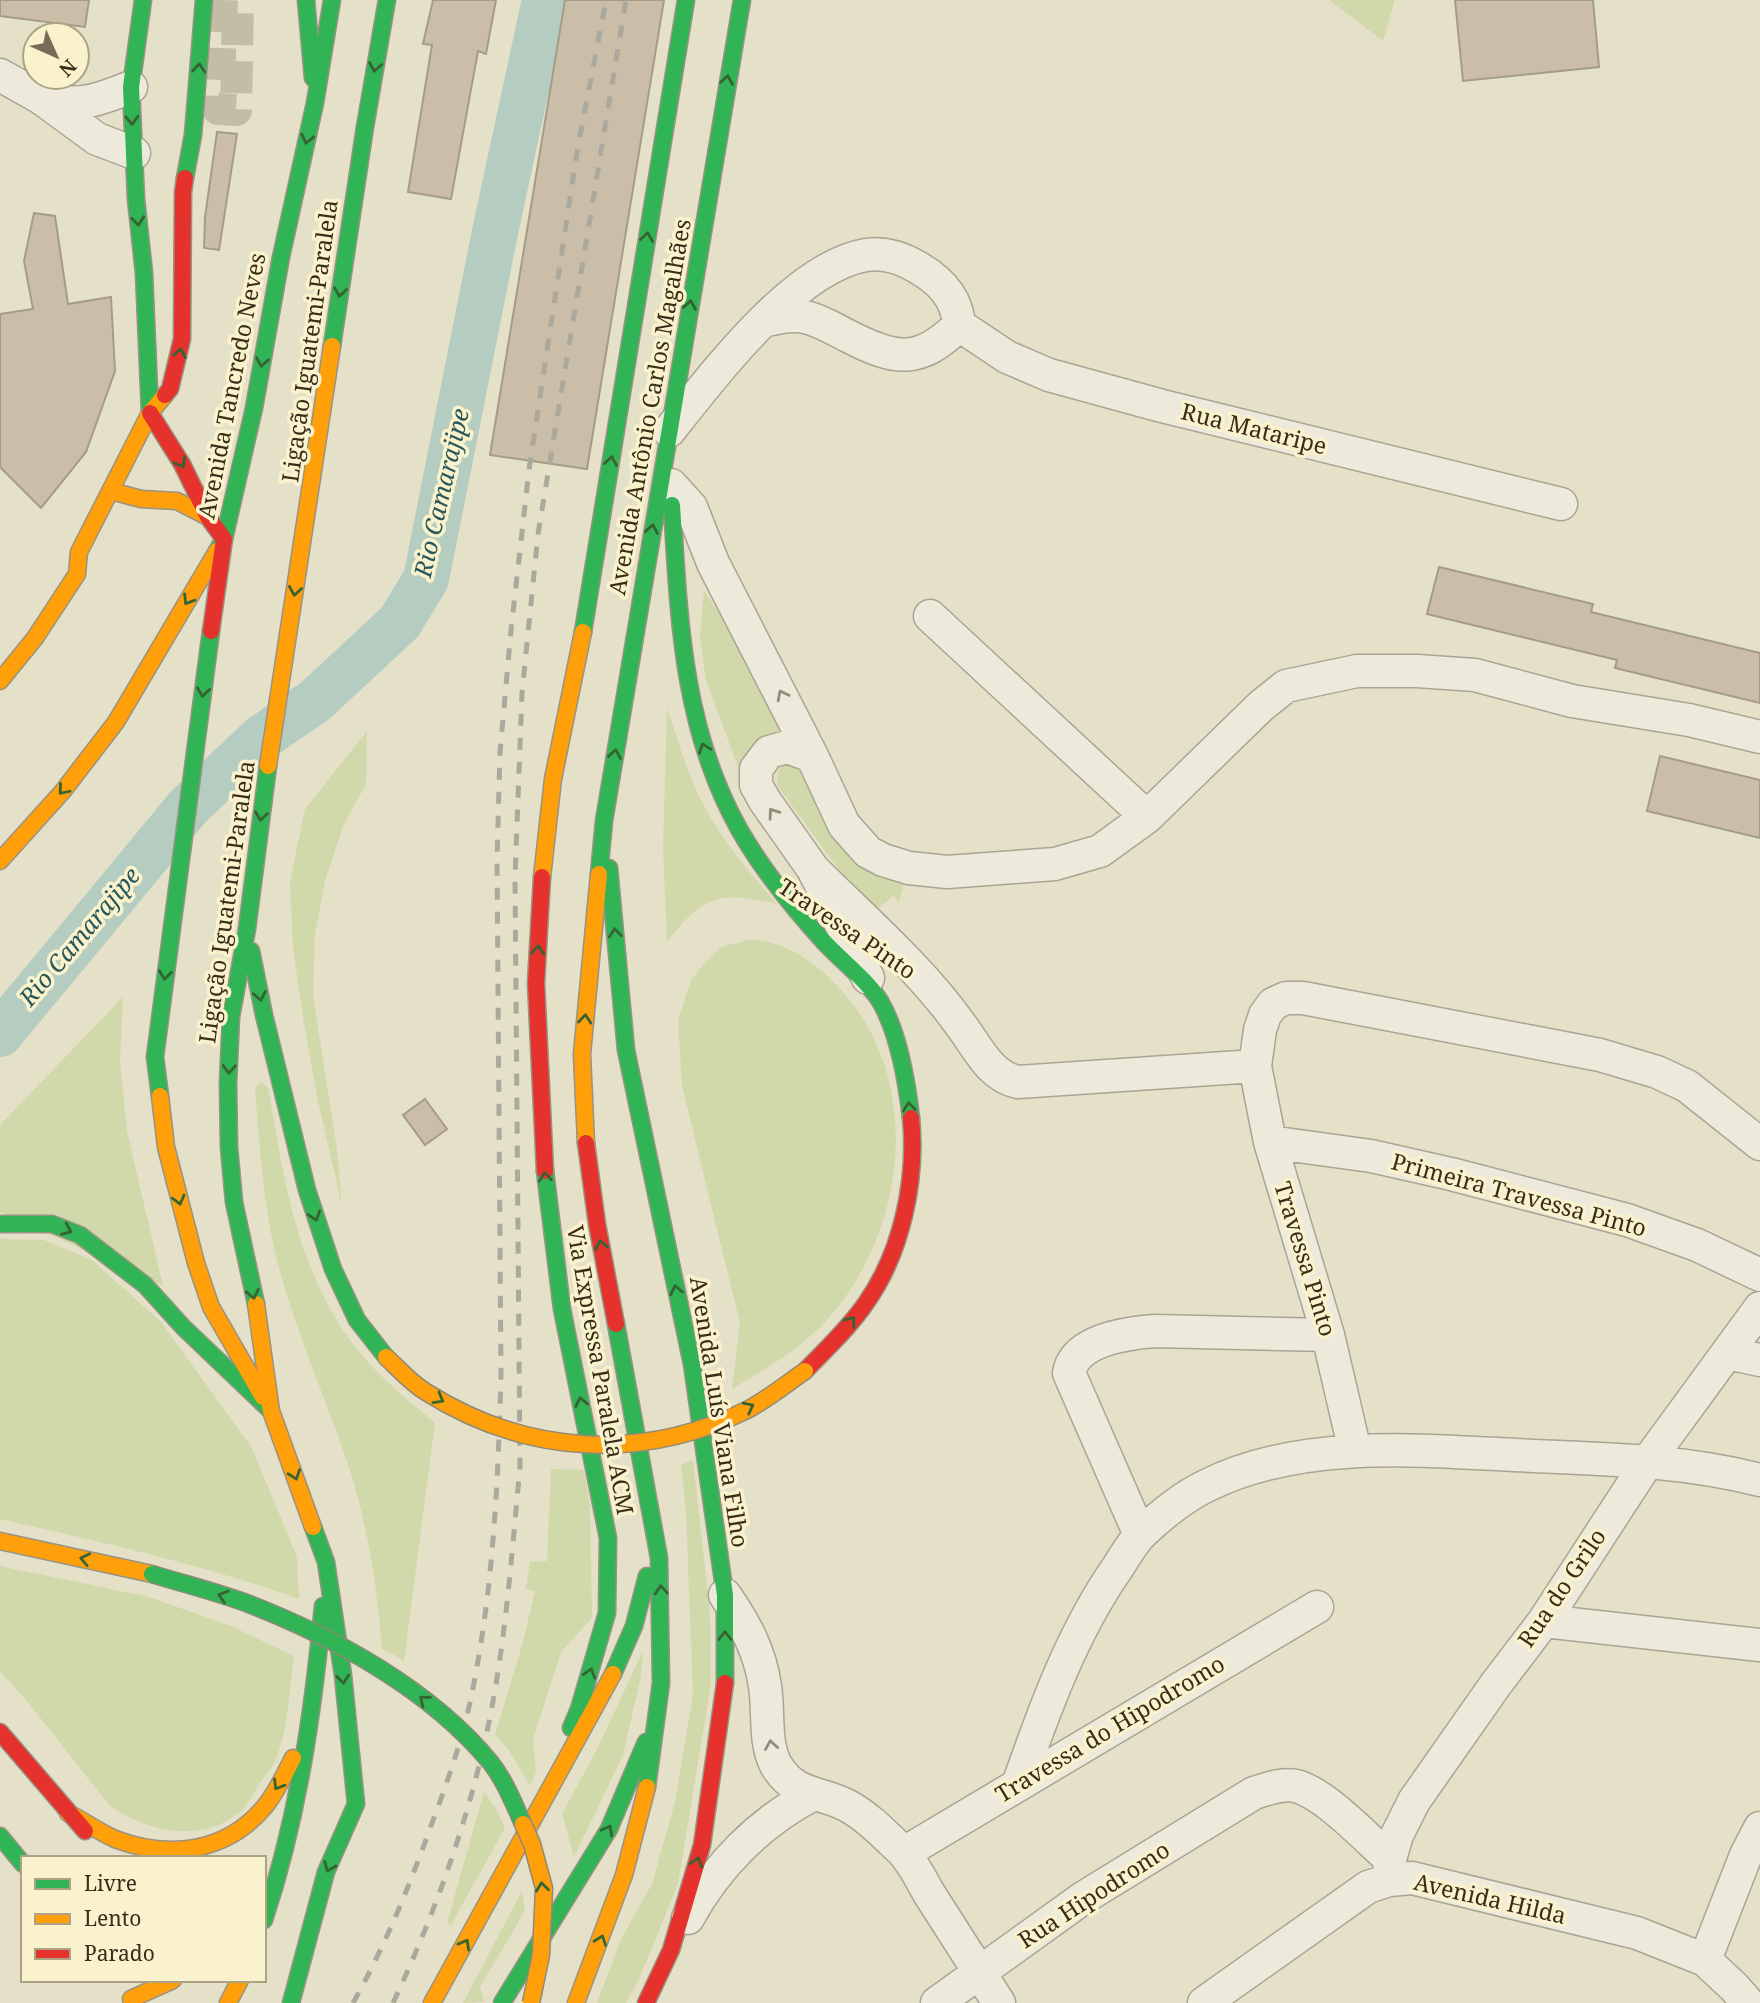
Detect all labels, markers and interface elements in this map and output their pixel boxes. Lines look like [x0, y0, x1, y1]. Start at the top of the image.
north arrow [21, 21, 91, 91]
text: N [54, 54, 83, 83]
one-way arrow [368, 61, 383, 73]
one-way arrow [191, 62, 206, 73]
one-way arrow [719, 75, 734, 86]
one-way arrow [125, 115, 140, 126]
one-way arrow [301, 133, 315, 145]
street label: Ligação Iguatemi-Paralela [273, 197, 345, 484]
one-way arrow [131, 215, 146, 227]
street label: Avenida Antônio Carlos Magalhães [600, 216, 698, 597]
one-way arrow [639, 231, 654, 243]
street label: Avenida Tancredo Neves [189, 250, 273, 522]
one-way arrow [333, 286, 348, 298]
one-way arrow [682, 299, 697, 311]
one-way arrow [171, 347, 186, 359]
one-way arrow [255, 357, 270, 368]
street label: Rua Mataripe [1178, 395, 1330, 462]
water label: Rio Camarajipe [405, 405, 476, 581]
one-way arrow [603, 455, 618, 467]
one-way arrow [173, 456, 186, 469]
one-way arrow [644, 523, 659, 535]
one-way arrow [288, 585, 303, 597]
one-way arrow [183, 593, 196, 606]
one-way arrow [195, 686, 210, 697]
one-way arrow [776, 690, 790, 702]
one-way arrow [698, 742, 712, 754]
one-way arrow [607, 748, 622, 760]
street label: Ligação Iguatemi-Paralela [190, 758, 262, 1045]
one-way arrow [59, 782, 71, 795]
one-way arrow [769, 808, 781, 821]
one-way arrow [254, 810, 269, 822]
water label: Rio Camarajipe [10, 859, 147, 1013]
street label: Travessa Pinto [772, 870, 923, 986]
one-way arrow [608, 928, 623, 939]
one-way arrow [530, 944, 545, 955]
one-way arrow [158, 970, 173, 981]
one-way arrow [251, 990, 266, 1002]
one-way arrow [578, 1013, 593, 1025]
one-way arrow [221, 1064, 236, 1075]
one-way arrow [902, 1101, 917, 1113]
street label: Primeira Travessa Pinto [1388, 1145, 1650, 1244]
one-way arrow [538, 1172, 553, 1183]
street label: Travessa Pinto [1267, 1177, 1345, 1340]
one-way arrow [171, 1194, 186, 1206]
one-way arrow [307, 1210, 321, 1222]
one-way arrow [60, 1222, 72, 1236]
street label: Via Expressa Paralela ACM [560, 1223, 642, 1517]
one-way arrow [594, 1239, 609, 1251]
street label: Avenida Luís Viana Filho [683, 1274, 757, 1550]
one-way arrow [670, 1284, 685, 1296]
one-way arrow [245, 1288, 260, 1300]
one-way arrow [843, 1316, 856, 1329]
one-way arrow [432, 1391, 445, 1404]
one-way arrow [575, 1396, 589, 1408]
one-way arrow [742, 1402, 754, 1415]
one-way arrow [286, 1469, 300, 1481]
street label: Rua do Grilo [1510, 1522, 1613, 1653]
one-way arrow [79, 1553, 91, 1568]
one-way arrow [654, 1584, 669, 1595]
one-way arrow [217, 1589, 229, 1604]
one-way arrow [717, 1631, 733, 1641]
street label: Travessa do Hipodromo [989, 1647, 1230, 1809]
one-way arrow [582, 1668, 597, 1680]
one-way arrow [335, 1673, 350, 1684]
one-way arrow [420, 1695, 432, 1708]
one-way arrow [764, 1739, 779, 1751]
one-way arrow [273, 1778, 286, 1791]
one-way arrow [600, 1825, 613, 1837]
street label: Rua Hipodromo [1011, 1833, 1175, 1955]
legend [21, 1856, 266, 1982]
one-way arrow [689, 1856, 704, 1868]
one-way arrow [323, 1860, 337, 1872]
street label: Avenida Hilda [1411, 1865, 1570, 1931]
text: Livre [84, 1869, 137, 1897]
one-way arrow [534, 1881, 549, 1893]
text: Lento [84, 1904, 141, 1932]
one-way arrow [593, 1934, 607, 1946]
one-way arrow [457, 1938, 470, 1951]
text: Parado [84, 1939, 155, 1967]

